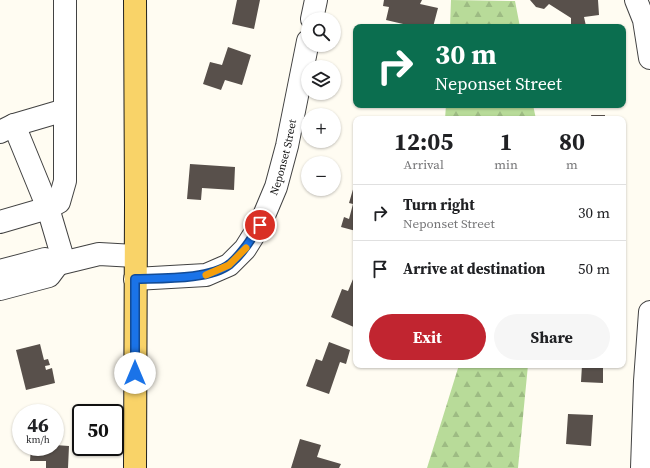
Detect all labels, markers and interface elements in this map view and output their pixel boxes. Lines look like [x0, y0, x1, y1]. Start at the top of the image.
map controls [301, 12, 341, 196]
button: search [301, 12, 341, 52]
text: 30 m [435, 35, 497, 73]
icon: right [369, 40, 421, 92]
button: layers [301, 60, 341, 100]
text: Neponset Street [435, 71, 562, 96]
button: + [301, 108, 341, 148]
street label: Neponset Street [266, 118, 300, 198]
text: 12:05 [394, 125, 453, 158]
text: 1 [500, 125, 513, 158]
text: 80 [559, 125, 585, 158]
button: − [301, 156, 341, 196]
text: Arrival [404, 156, 444, 173]
text: min [494, 156, 518, 173]
text: m [566, 156, 578, 173]
text: Turn right [403, 194, 475, 215]
icon: right [369, 202, 391, 224]
text: 30 m [578, 202, 610, 223]
pin [243, 208, 277, 242]
icon: arrive [249, 214, 271, 236]
text: Neponset Street [403, 215, 495, 232]
icon: arrive [369, 258, 391, 280]
text: Arrive at destination [403, 258, 545, 279]
text: 50 m [578, 258, 610, 279]
button: Exit [369, 314, 486, 360]
button: Share [494, 314, 610, 360]
position arrow [114, 352, 156, 394]
speed limit sign: 50 [72, 404, 124, 456]
text: 46 [27, 411, 49, 439]
text: km/h [26, 433, 50, 446]

